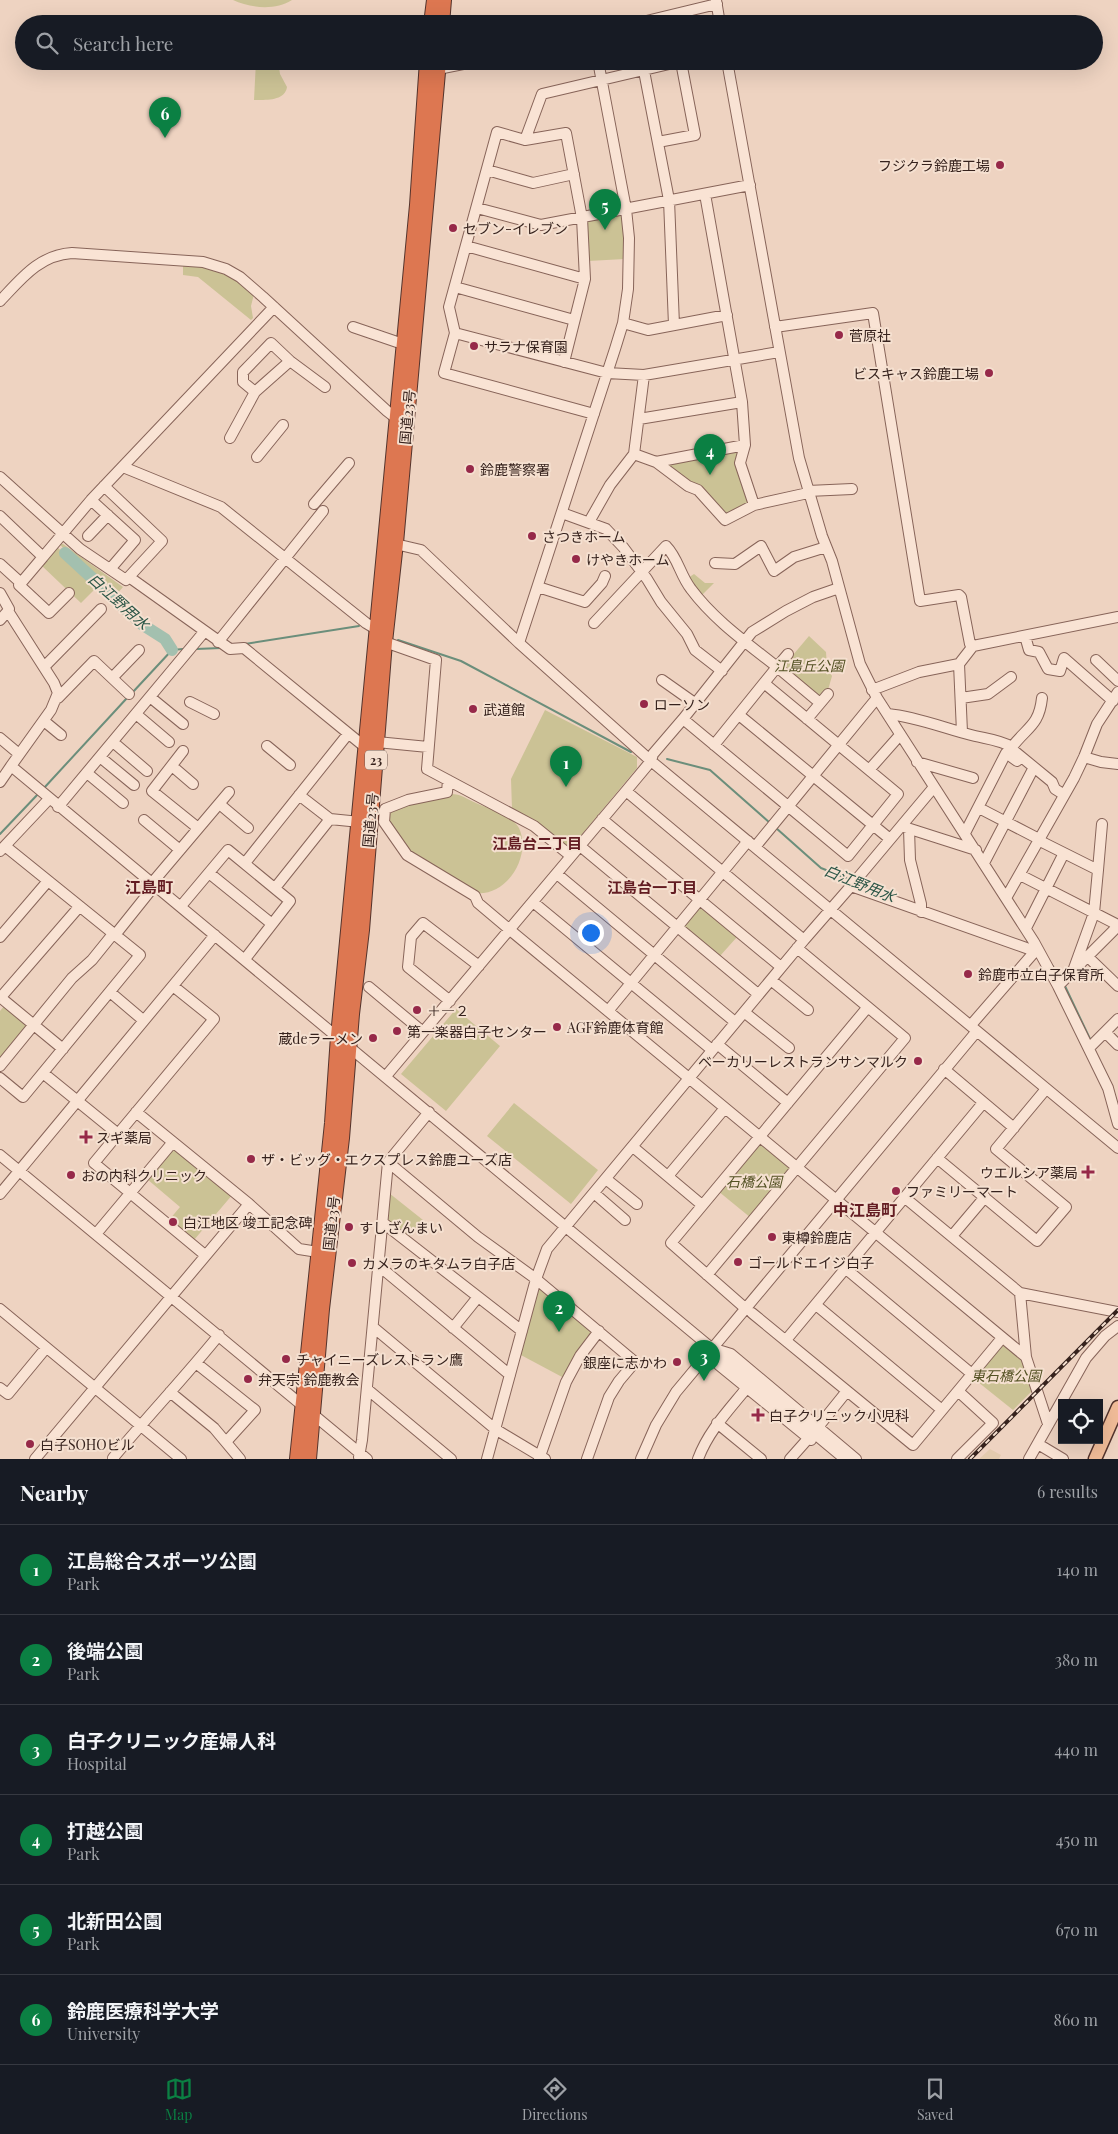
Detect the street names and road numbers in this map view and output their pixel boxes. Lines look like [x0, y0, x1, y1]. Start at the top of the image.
street label: 国道23号 [395, 389, 419, 445]
road number: 23 [365, 750, 387, 770]
street label: 国道23号 [358, 792, 382, 848]
street label: 国道23号 [319, 1195, 343, 1251]

